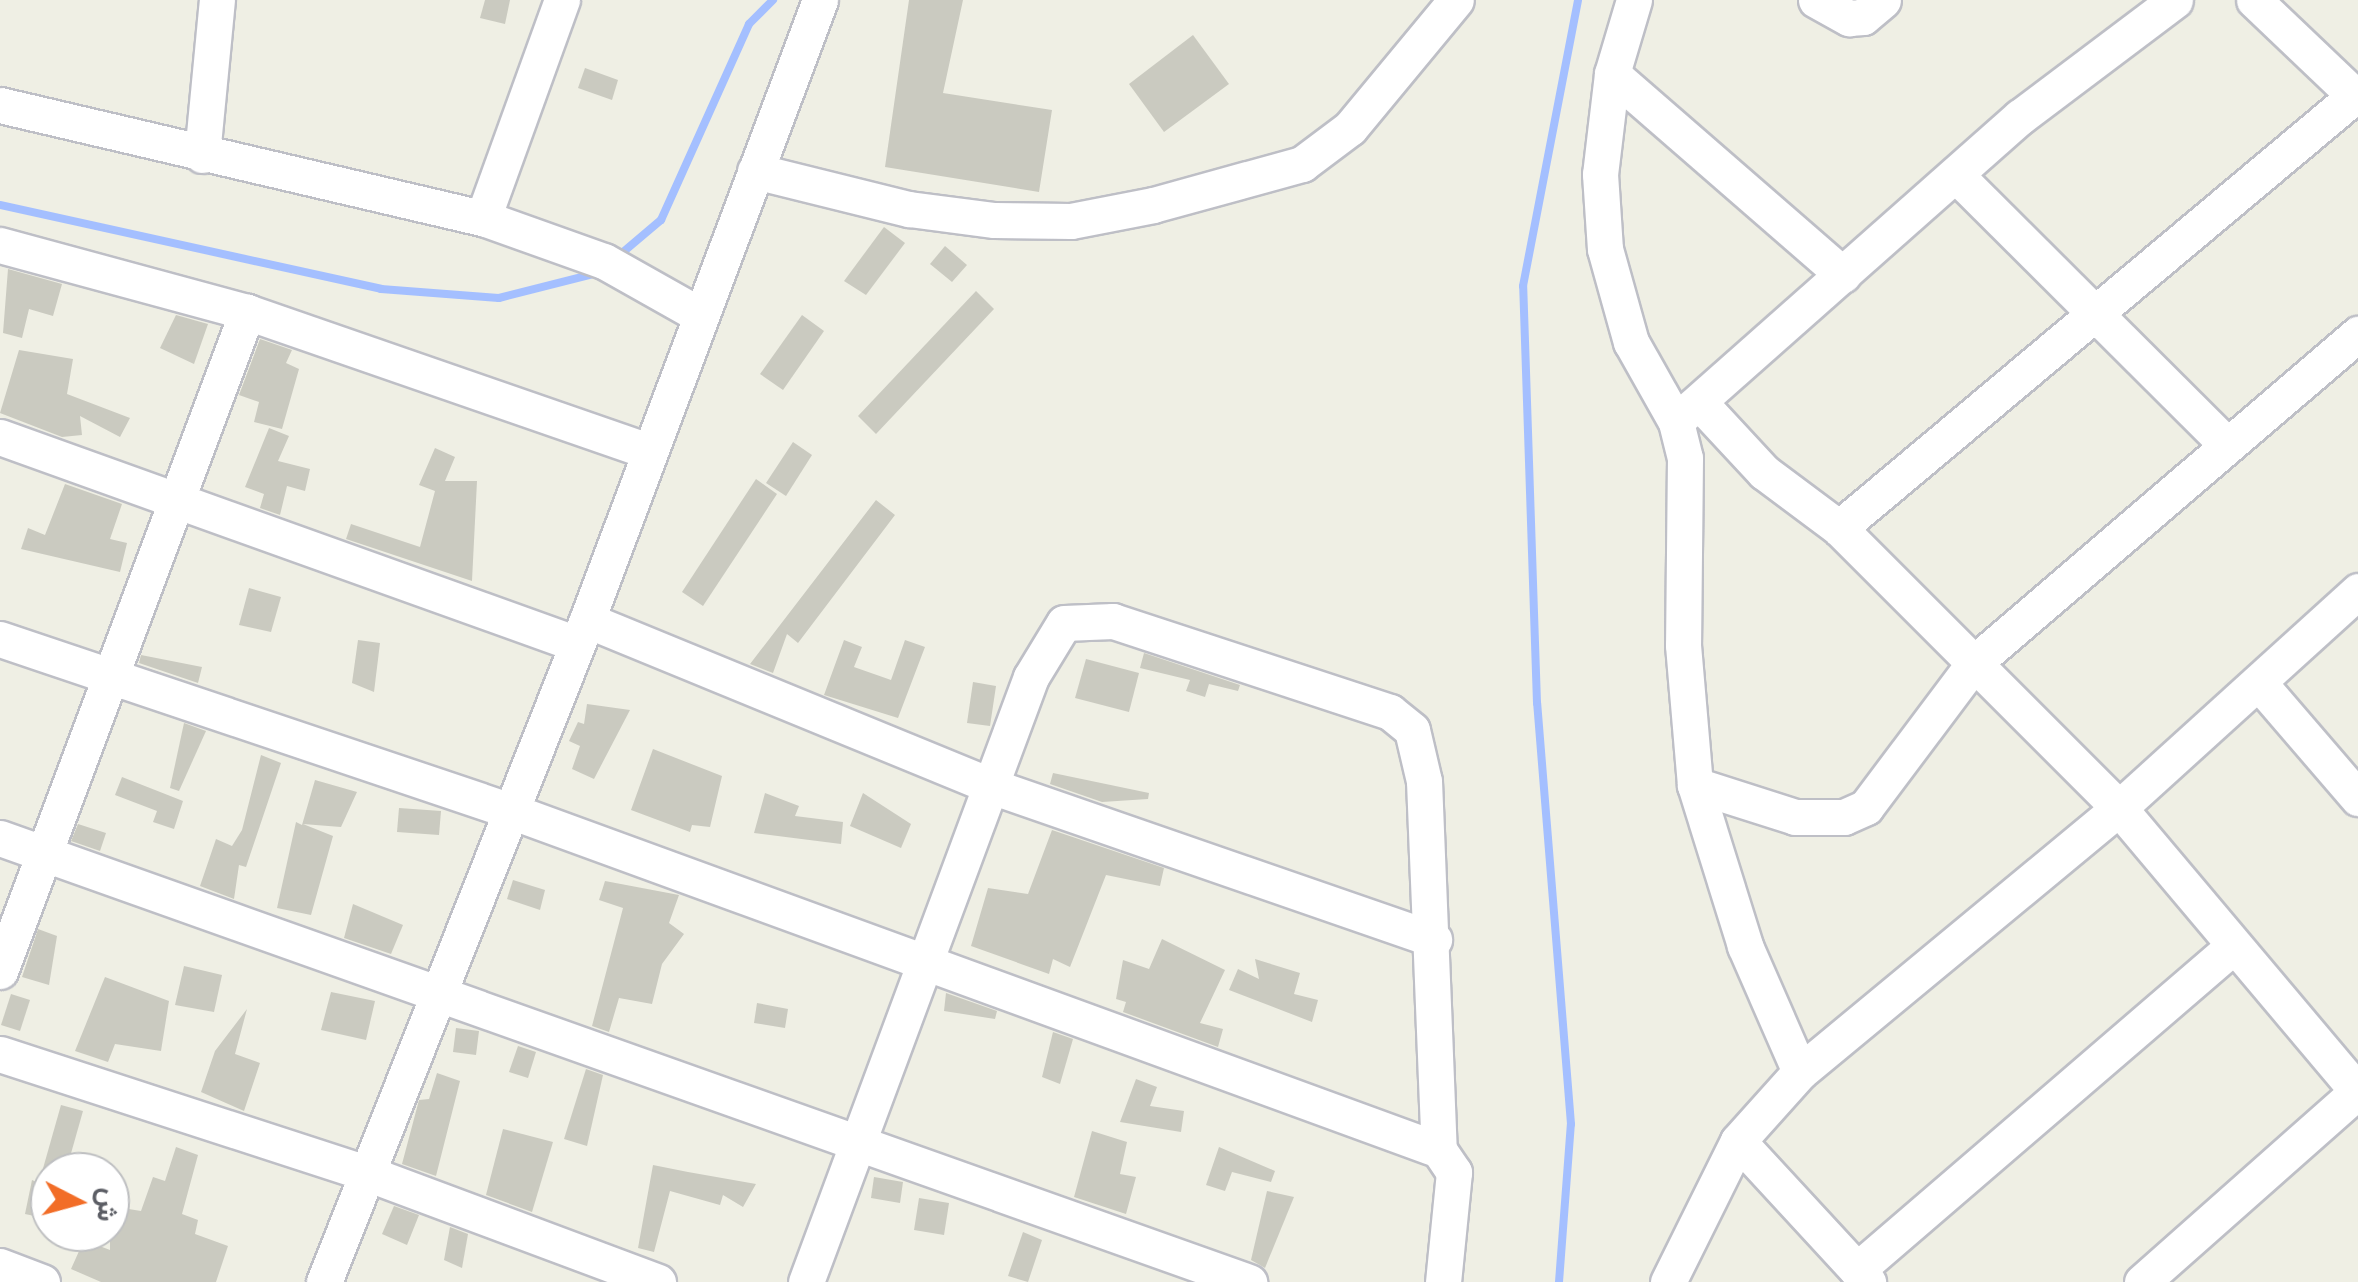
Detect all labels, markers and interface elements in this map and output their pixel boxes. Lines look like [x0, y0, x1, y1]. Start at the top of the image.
north arrow [30, 1152, 130, 1252]
text: ش [90, 1187, 127, 1223]

